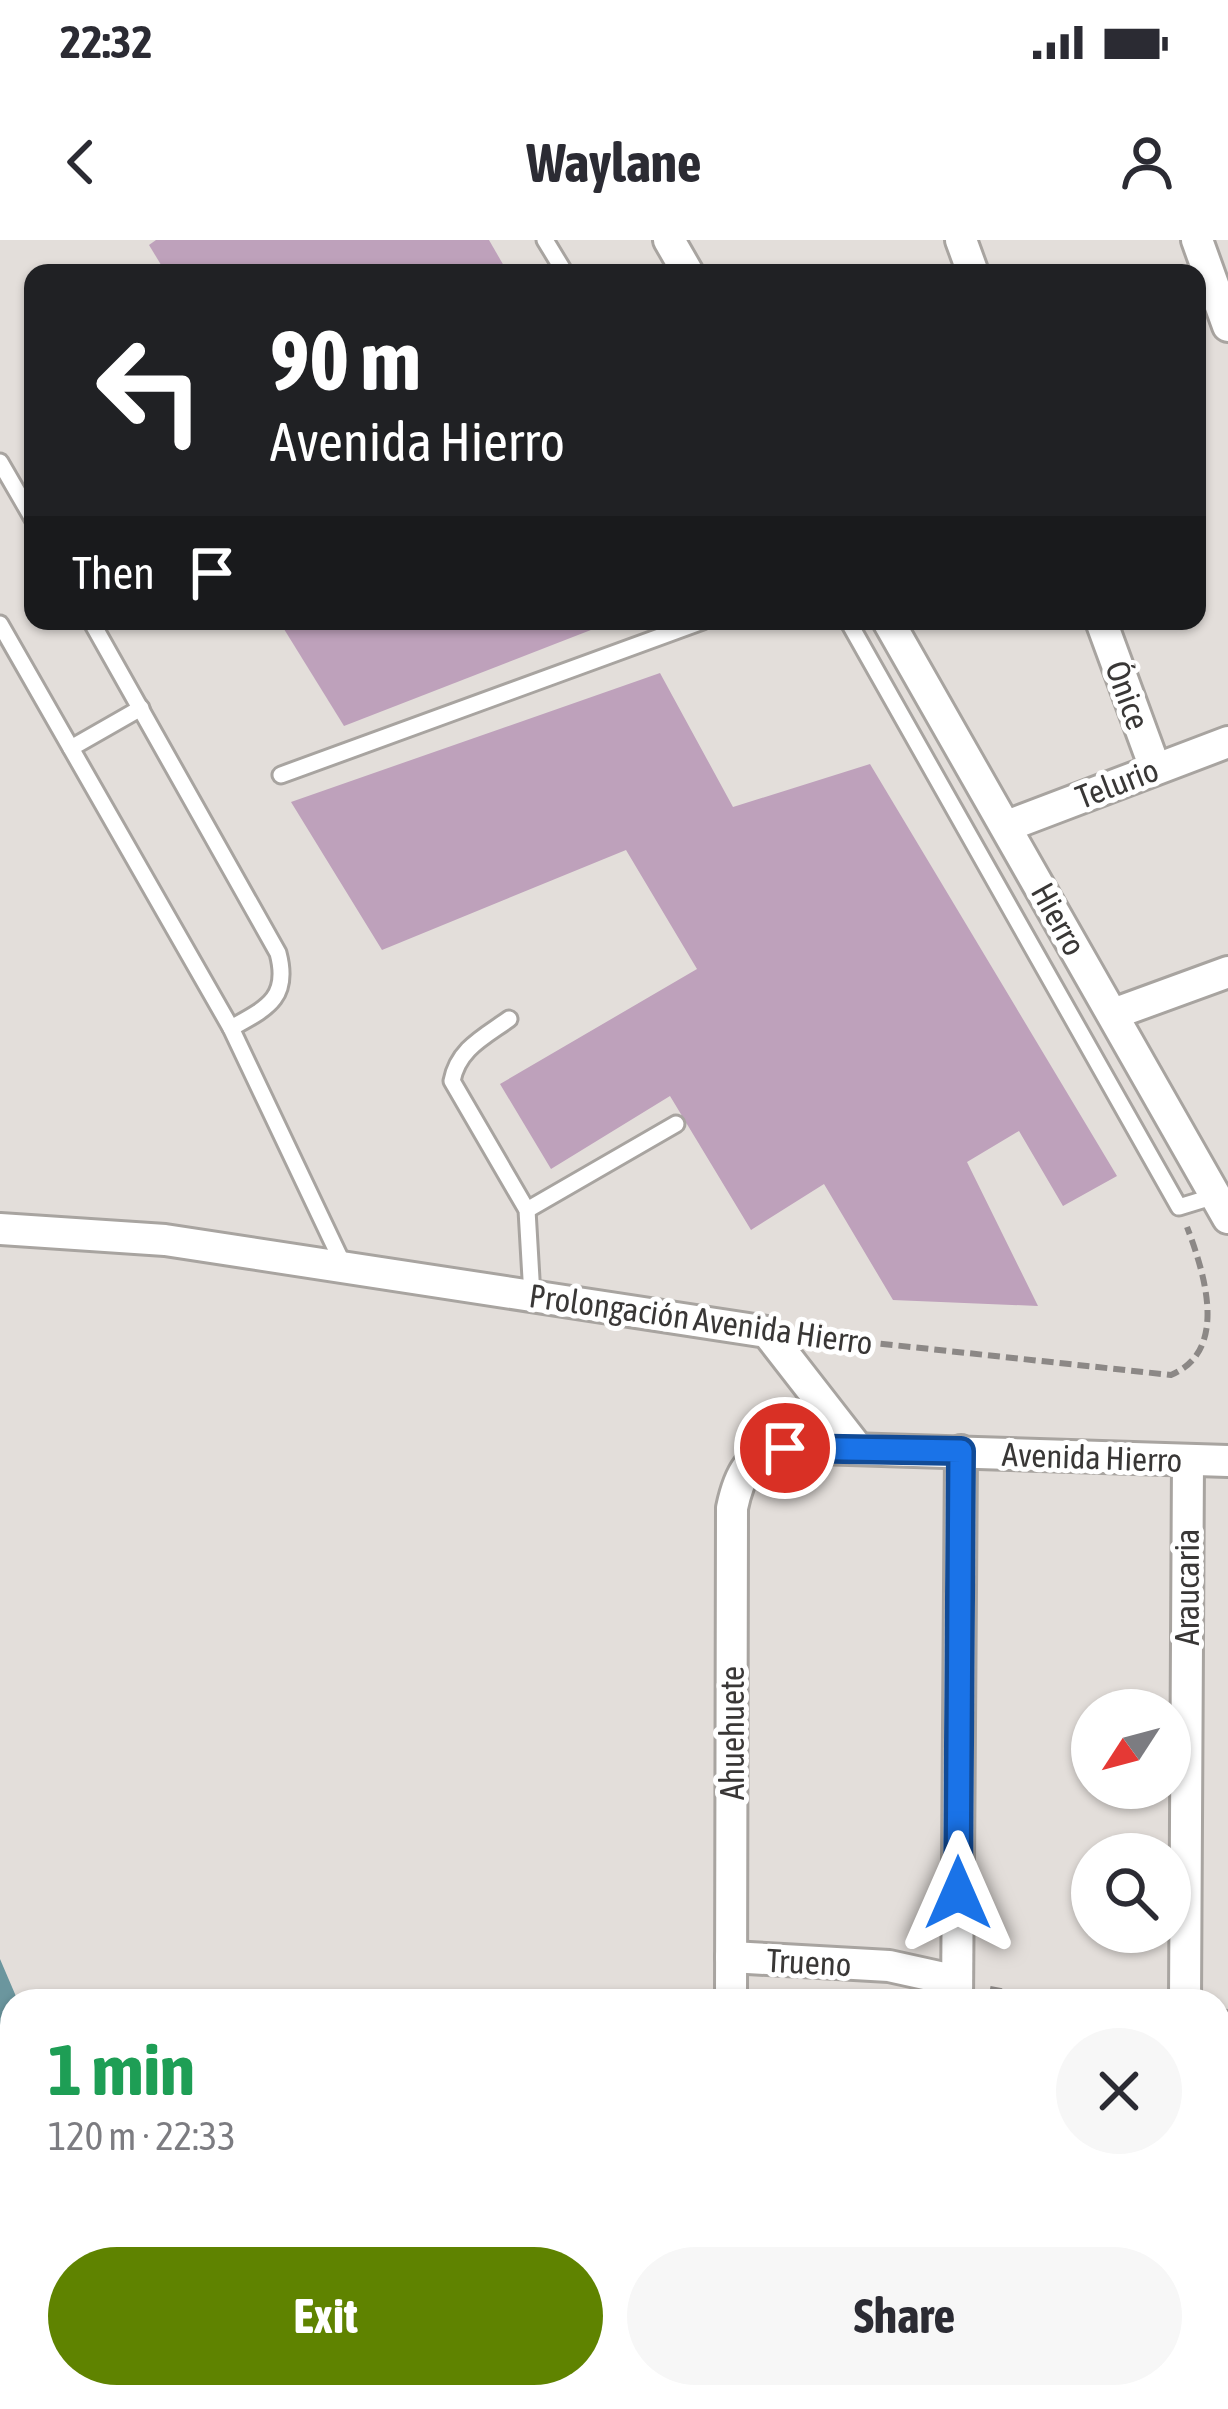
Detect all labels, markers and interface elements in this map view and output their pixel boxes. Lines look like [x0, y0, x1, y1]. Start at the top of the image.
text: 22:32 [60, 16, 153, 68]
icon: back [48, 129, 114, 195]
icon: person [1114, 129, 1180, 195]
text: Waylane [526, 132, 702, 193]
icon: left [72, 312, 228, 468]
text: 90 m [270, 312, 421, 408]
text: Avenida Hierro [270, 411, 565, 472]
icon: arrive [179, 540, 245, 606]
text: Then [72, 547, 155, 599]
street label: Ónice [1098, 656, 1158, 734]
street label: Telurio [1071, 750, 1163, 816]
street label: Hierro [1024, 876, 1094, 962]
street label: Prolongación Avenida Hierro [527, 1276, 875, 1362]
pin [734, 1397, 836, 1499]
icon: arrive [752, 1415, 818, 1481]
street label: Avenida Hierro [1001, 1435, 1183, 1479]
street label: Araucaria [1168, 1529, 1206, 1645]
street label: Ahuehuete [713, 1666, 751, 1800]
north arrow [1071, 1689, 1191, 1809]
map controls [1071, 1689, 1191, 1953]
position arrow [895, 1830, 1021, 1956]
button: search [1071, 1833, 1191, 1953]
street label: Trueno [766, 1941, 852, 1983]
text: 1 min [48, 2028, 195, 2110]
button: close [1056, 2028, 1182, 2154]
text: 120 m · 22:33 [48, 2114, 236, 2158]
button: Exit [48, 2247, 603, 2385]
button: Share [627, 2247, 1182, 2385]

